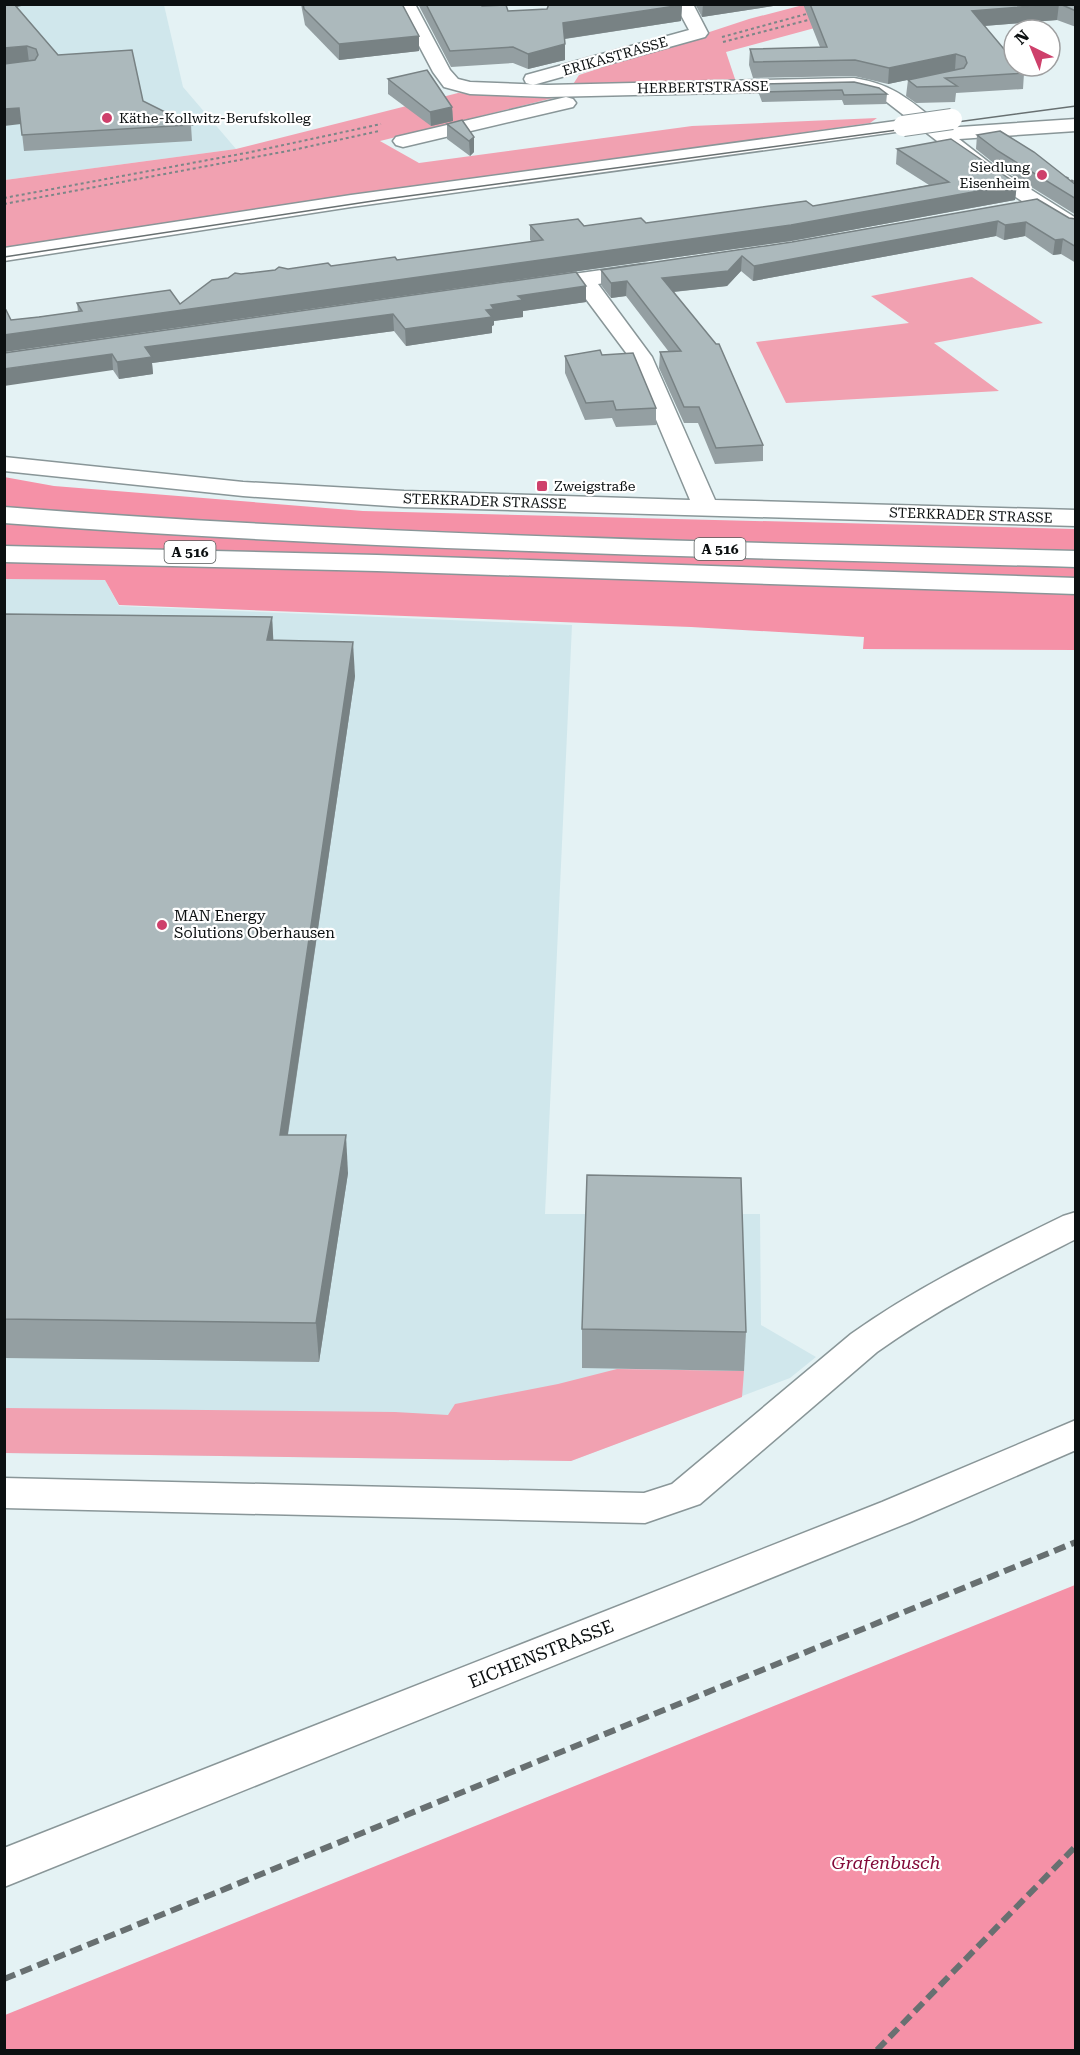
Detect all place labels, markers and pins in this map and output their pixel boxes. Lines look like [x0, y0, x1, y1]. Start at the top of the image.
place label: Käthe-Kollwitz-Berufskolleg [119, 110, 311, 126]
marker: Käthe-Kollwitz-Berufskolleg [100, 111, 114, 125]
place label: Siedlung Eisenheim [959, 159, 1030, 191]
marker: Siedlung Eisenheim [1035, 168, 1049, 182]
place label: Zweigstraße [554, 478, 636, 494]
marker: Zweigstraße [535, 479, 549, 493]
place label: MAN Energy Solutions Oberhausen [174, 907, 335, 942]
marker: MAN Energy Solutions Oberhausen [155, 918, 169, 932]

